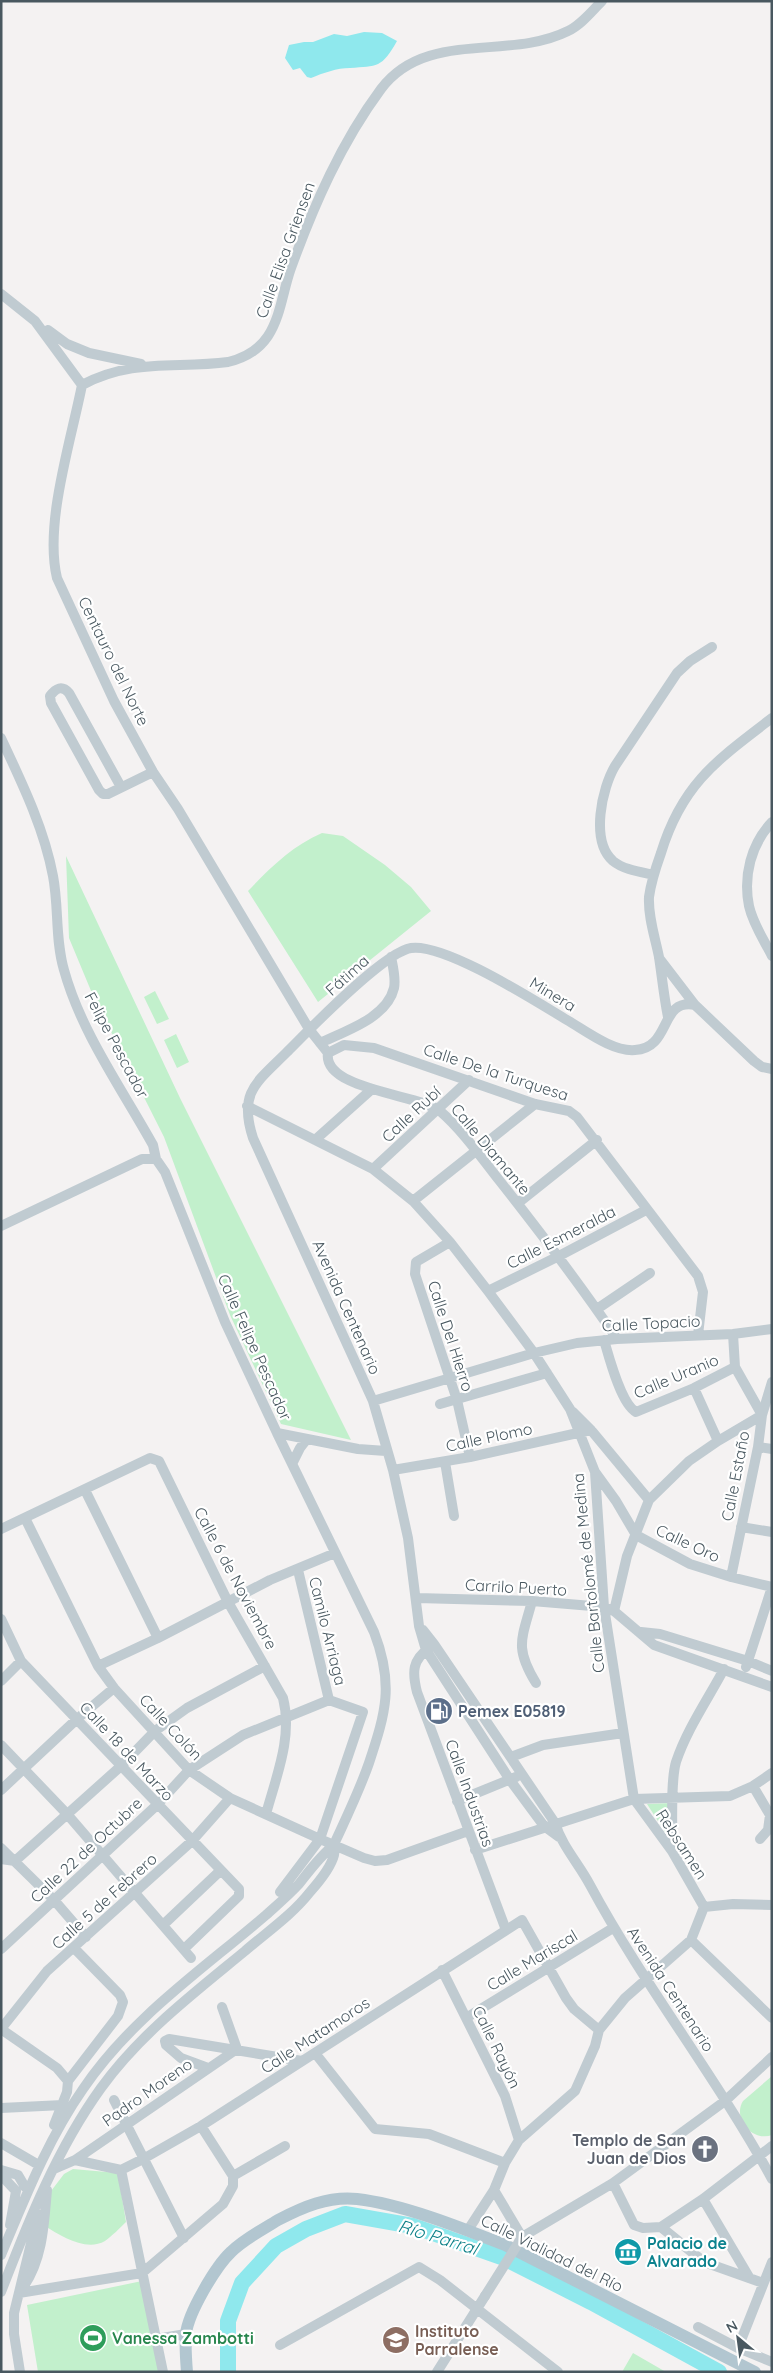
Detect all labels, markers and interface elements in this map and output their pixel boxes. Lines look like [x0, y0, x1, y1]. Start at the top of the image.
street label: Calle Elisa Griensen [251, 179, 319, 321]
street label: Centauro del Norte [74, 593, 154, 729]
street label: Fátima [321, 950, 373, 1000]
street label: Minera [526, 972, 580, 1016]
street label: Felipe Pescador [81, 988, 153, 1102]
street label: Calle De la Turquesa [421, 1039, 571, 1105]
street label: Calle Rubí [377, 1081, 445, 1146]
street label: Calle Diamante [447, 1099, 535, 1199]
street label: Calle Esmeralda [503, 1201, 619, 1273]
street label: Avenida Centenario [308, 1237, 386, 1377]
street label: Calle Felipe Pescador [214, 1271, 296, 1423]
street label: Calle Del Hierro [424, 1278, 478, 1394]
street label: Calle Topacio [601, 1310, 701, 1336]
street label: Calle Uranio [631, 1349, 721, 1403]
street label: Calle Plomo [444, 1418, 534, 1456]
street label: Calle Estaño [716, 1429, 754, 1523]
street label: Calle Bartolomé de Medina [568, 1472, 608, 1674]
street label: Calle 6 de Noviembre [190, 1503, 282, 1653]
street label: Calle Oro [653, 1519, 723, 1567]
street label: Carrilo Puerto [464, 1574, 568, 1600]
street label: Camilo Arriaga [305, 1575, 351, 1687]
street label: Calle Colón [135, 1690, 207, 1764]
fuel station icon: Pemex E05819 [424, 1696, 454, 1726]
street label: Calle 18 de Marzo [76, 1697, 178, 1805]
place label: Pemex E05819 [458, 1701, 566, 1721]
street label: Calle Industrias [441, 1737, 499, 1849]
street label: Calle 22 de Octubre [26, 1793, 146, 1907]
street label: Rebsamen [652, 1805, 712, 1883]
street label: Calle 5 de Febrero [47, 1848, 161, 1954]
street label: Avenida Centenario [623, 1923, 719, 2055]
street label: Calle Mariscal [483, 1925, 581, 1995]
street label: Calle Matamoros [257, 1992, 373, 2078]
street label: Calle Rayón [468, 2003, 526, 2091]
street label: Padro Moreno [98, 2054, 196, 2130]
place label: Templo de San Juan de Dios [572, 2130, 686, 2168]
church icon: Templo de San Juan de Dios [690, 2134, 720, 2164]
street label: Calle Vialidad del Río [478, 2210, 626, 2296]
water label: Río Parral [395, 2214, 482, 2261]
place label: Palacio de Alvarado [647, 2233, 727, 2271]
museum icon: Palacio de Alvarado [613, 2237, 643, 2267]
north arrow [713, 2313, 763, 2363]
text: N [723, 2316, 741, 2337]
place label: Instituto Parralense [415, 2321, 499, 2359]
sports icon: Vanessa Zambotti [78, 2323, 108, 2353]
school or university icon: Instituto Parralense [381, 2325, 411, 2355]
place label: Vanessa Zambotti [112, 2328, 254, 2348]

